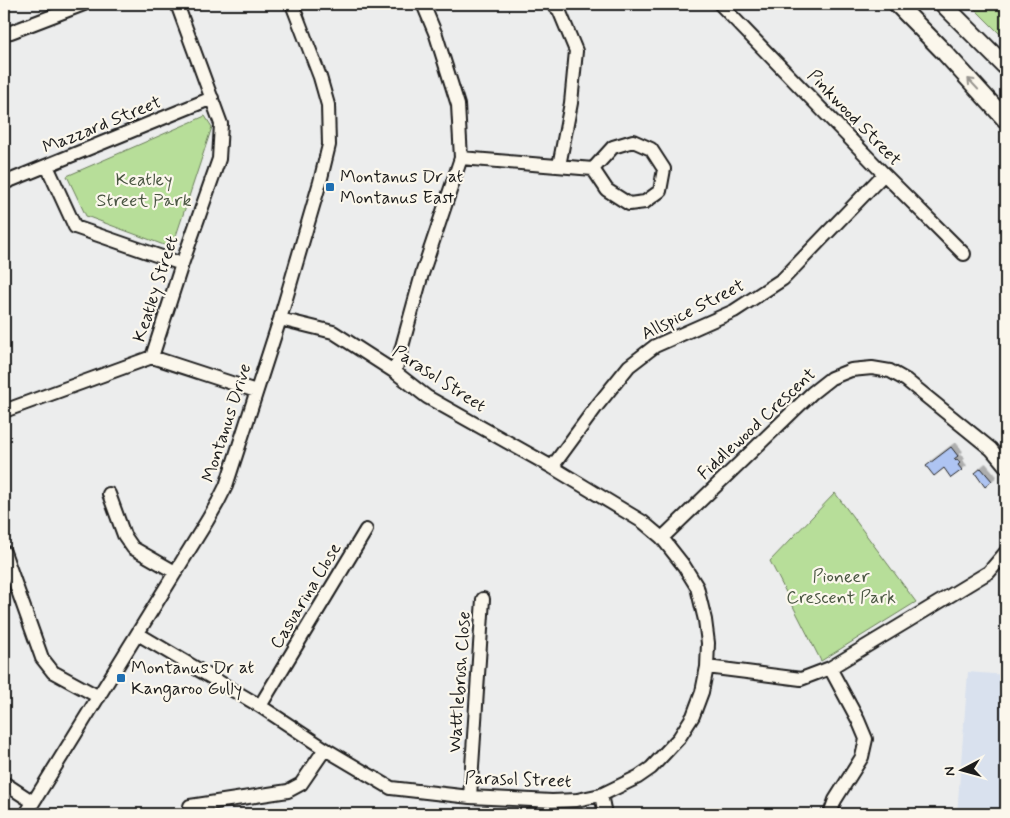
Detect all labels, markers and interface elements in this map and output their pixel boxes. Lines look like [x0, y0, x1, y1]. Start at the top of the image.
street label: Pinkwood Street [802, 64, 906, 172]
one-way arrow [967, 77, 979, 90]
street label: Mazzard Street [39, 90, 165, 160]
place label: Montanus Dr at Montanus East [340, 165, 464, 210]
park label: Keatley Street Park [96, 168, 192, 213]
marker: Montanus Dr at Montanus East [324, 181, 336, 193]
street label: Keatley Street [128, 233, 185, 345]
street label: Allspice Street [637, 274, 749, 346]
street label: Parasol Street [388, 340, 491, 418]
street label: Montanus Drive [196, 361, 258, 485]
street label: Fiddlewood Crescent [692, 363, 822, 485]
street label: Casuarina Close [265, 538, 347, 654]
park label: Pioneer Crescent Park [786, 565, 896, 610]
street label: Wattlebrush Close [443, 611, 477, 753]
place label: Montanus Dr at Kangaroo Gully [131, 656, 255, 702]
marker: Montanus Dr at Kangaroo Gully [115, 672, 127, 684]
north arrow [938, 746, 988, 796]
street label: Parasol Street [464, 766, 572, 794]
text: N [941, 766, 960, 777]

